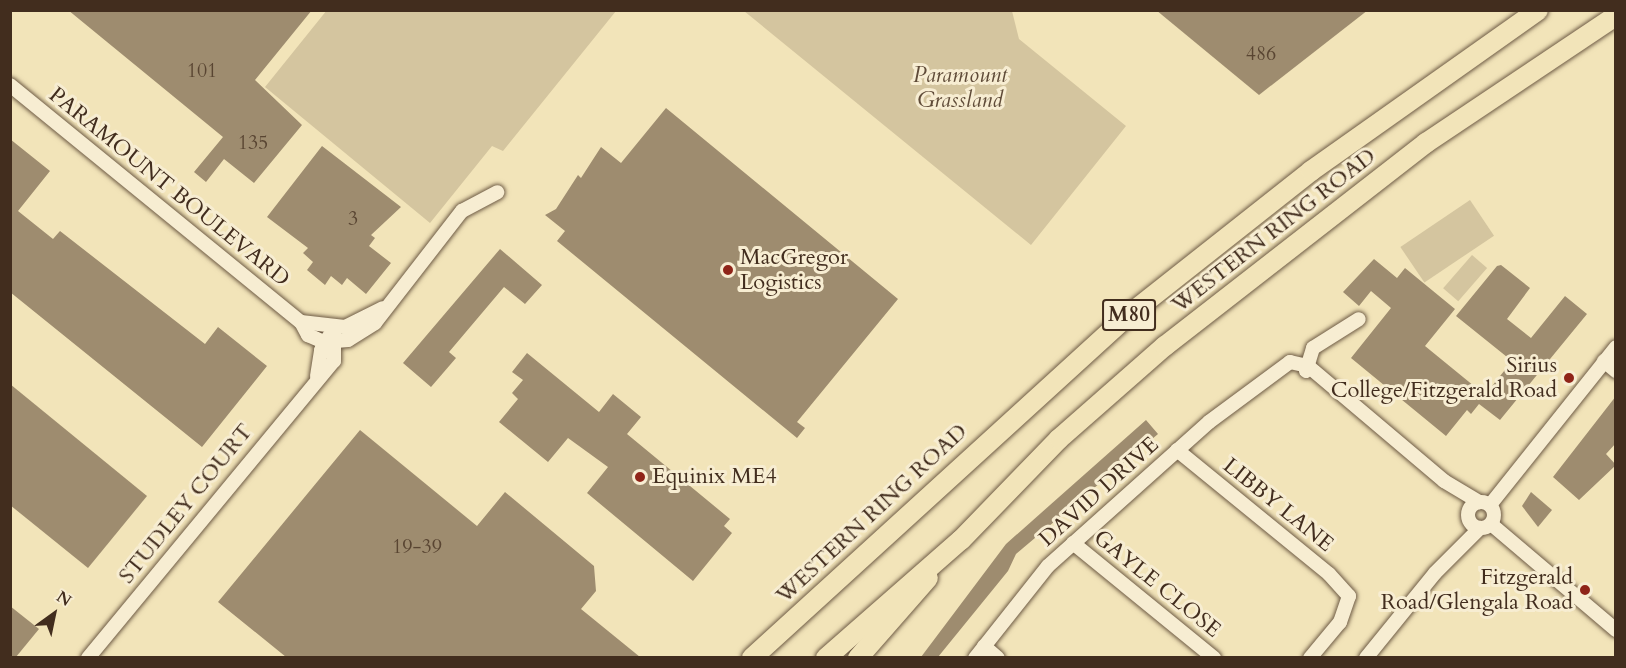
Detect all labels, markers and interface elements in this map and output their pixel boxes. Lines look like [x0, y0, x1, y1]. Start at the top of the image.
house number: 486 [1246, 41, 1276, 65]
house number: 101 [187, 58, 217, 82]
park label: Paramount Grassland [913, 62, 1007, 113]
street label: PARAMOUNT BOULEVARD [43, 82, 295, 292]
house number: 135 [238, 130, 268, 154]
street label: WESTERN RING ROAD [1167, 143, 1381, 319]
house number: 3 [348, 206, 358, 230]
place label: MacGregor Logistics [740, 244, 848, 296]
marker: MacGregor Logistics [721, 263, 735, 277]
road number: M80 [1102, 297, 1156, 333]
place label: Sirius College/Fitzgerald Road [1331, 352, 1557, 404]
marker: Sirius College/Fitzgerald Road [1562, 371, 1576, 385]
street label: STUDLEY COURT [114, 419, 258, 589]
street label: WESTERN RING ROAD [771, 419, 973, 609]
street label: DAVID DRIVE [1034, 432, 1164, 552]
street label: LIBBY LANE [1217, 452, 1339, 558]
place label: Equinix ME4 [652, 464, 777, 490]
marker: Equinix ME4 [633, 470, 647, 484]
street label: GAYLE CLOSE [1088, 525, 1226, 643]
house number: 19-39 [392, 534, 442, 558]
place label: Fitzgerald Road/Glengala Road [1381, 564, 1573, 616]
marker: Fitzgerald Road/Glengala Road [1578, 583, 1592, 597]
north arrow [24, 584, 84, 644]
text: N [52, 586, 76, 612]

